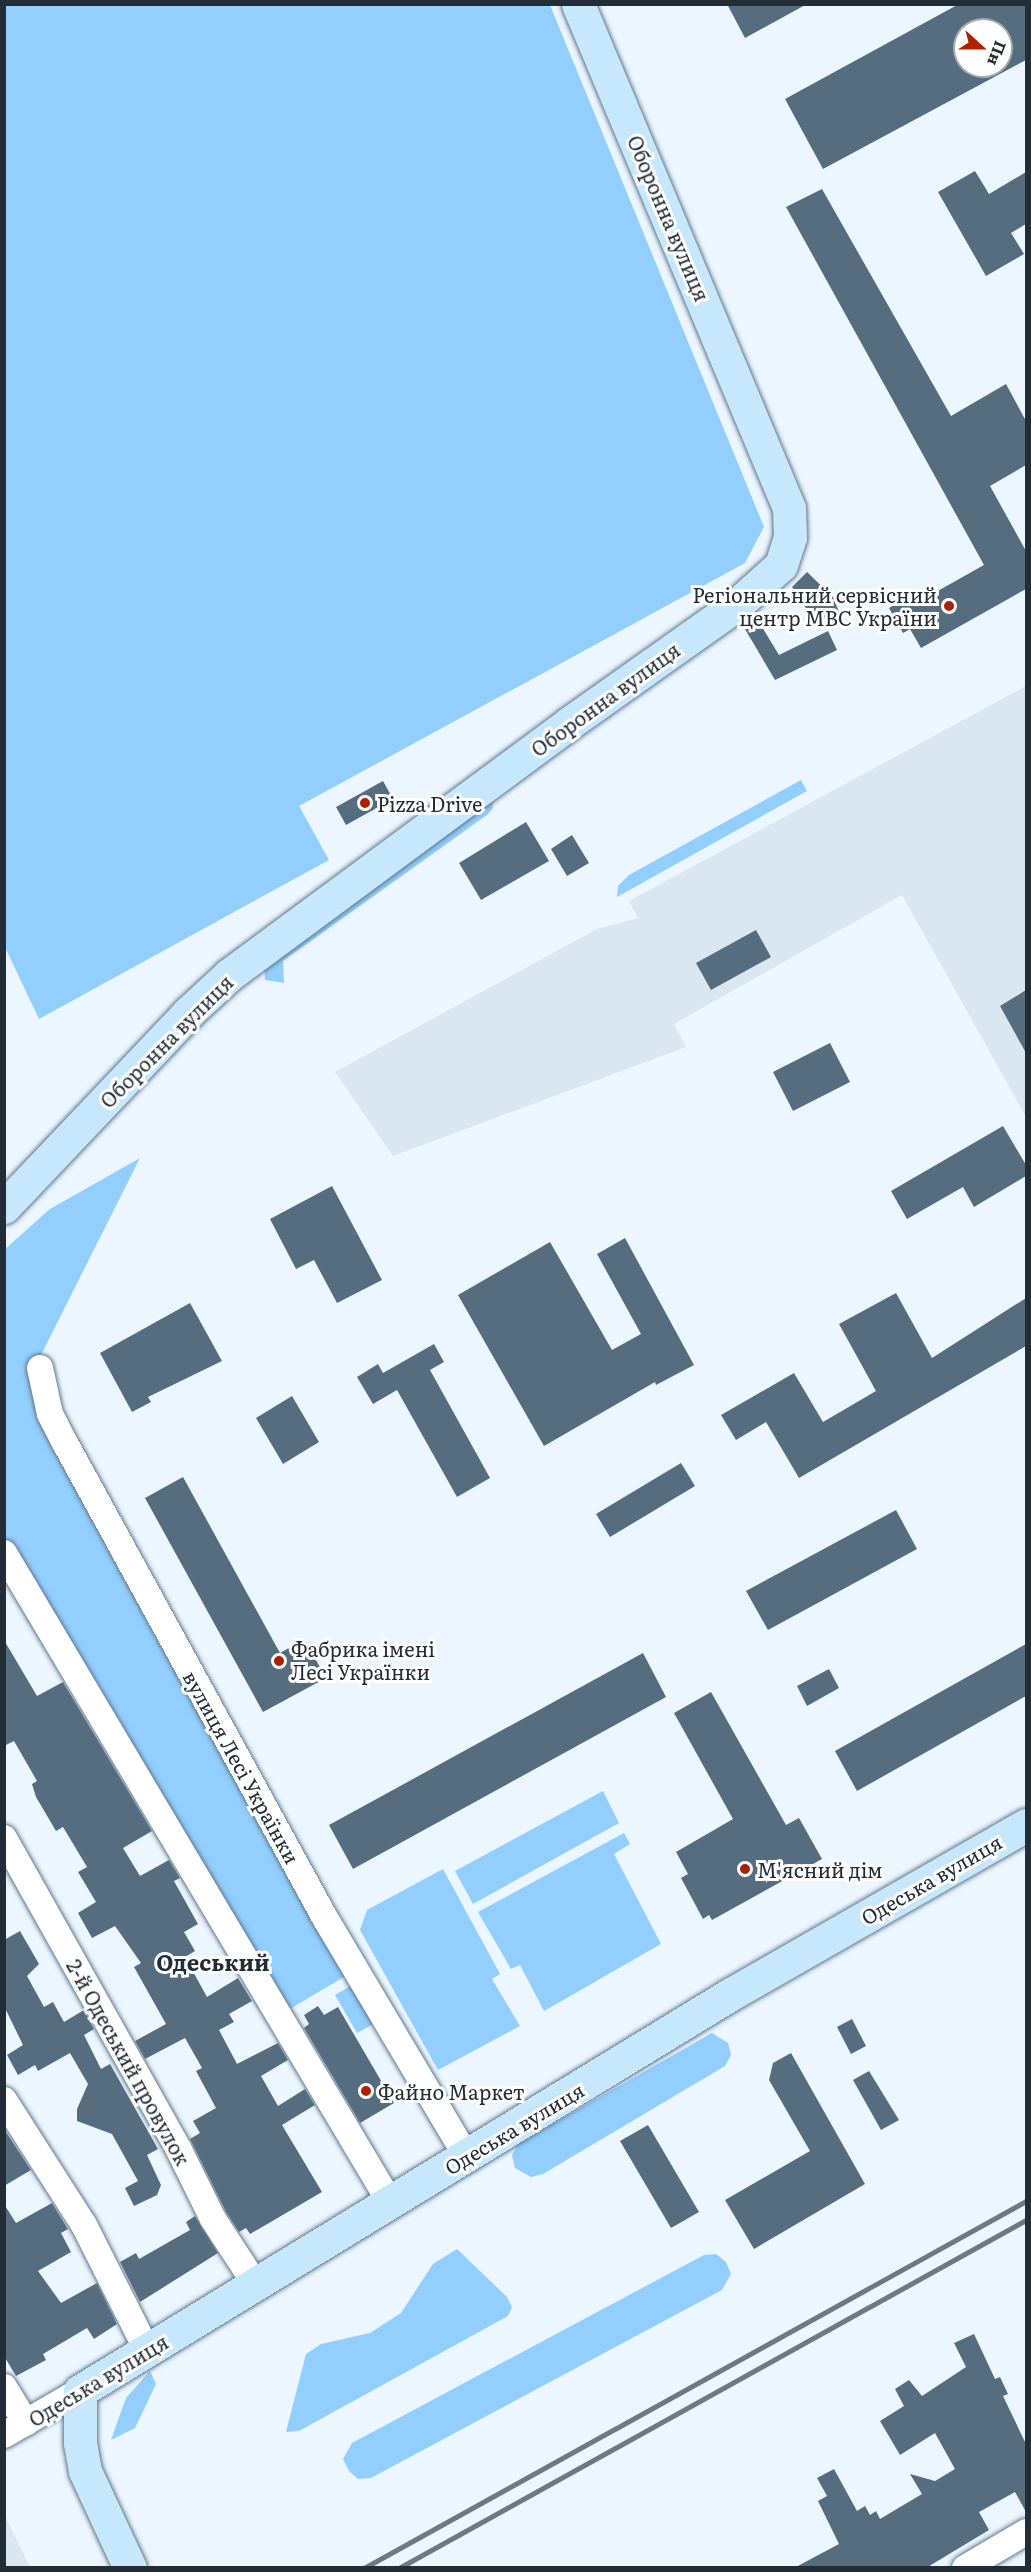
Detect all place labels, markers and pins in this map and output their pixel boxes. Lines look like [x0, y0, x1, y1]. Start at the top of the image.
place label: Регіональний сервісний центр МВС України [692, 582, 937, 629]
marker: Регіональний сервісний центр МВС України [942, 599, 956, 613]
place label: Pizza Drive [377, 791, 482, 815]
marker: Pizza Drive [358, 796, 372, 810]
place label: Фабрика імені Лесі Українки [291, 1637, 435, 1684]
marker: Фабрика імені Лесі Українки [272, 1654, 286, 1668]
place label: М'ясний дім [757, 1857, 883, 1881]
marker: М'ясний дім [738, 1862, 752, 1876]
place label: Файно Маркет [378, 2079, 525, 2103]
marker: Файно Маркет [359, 2084, 373, 2098]

